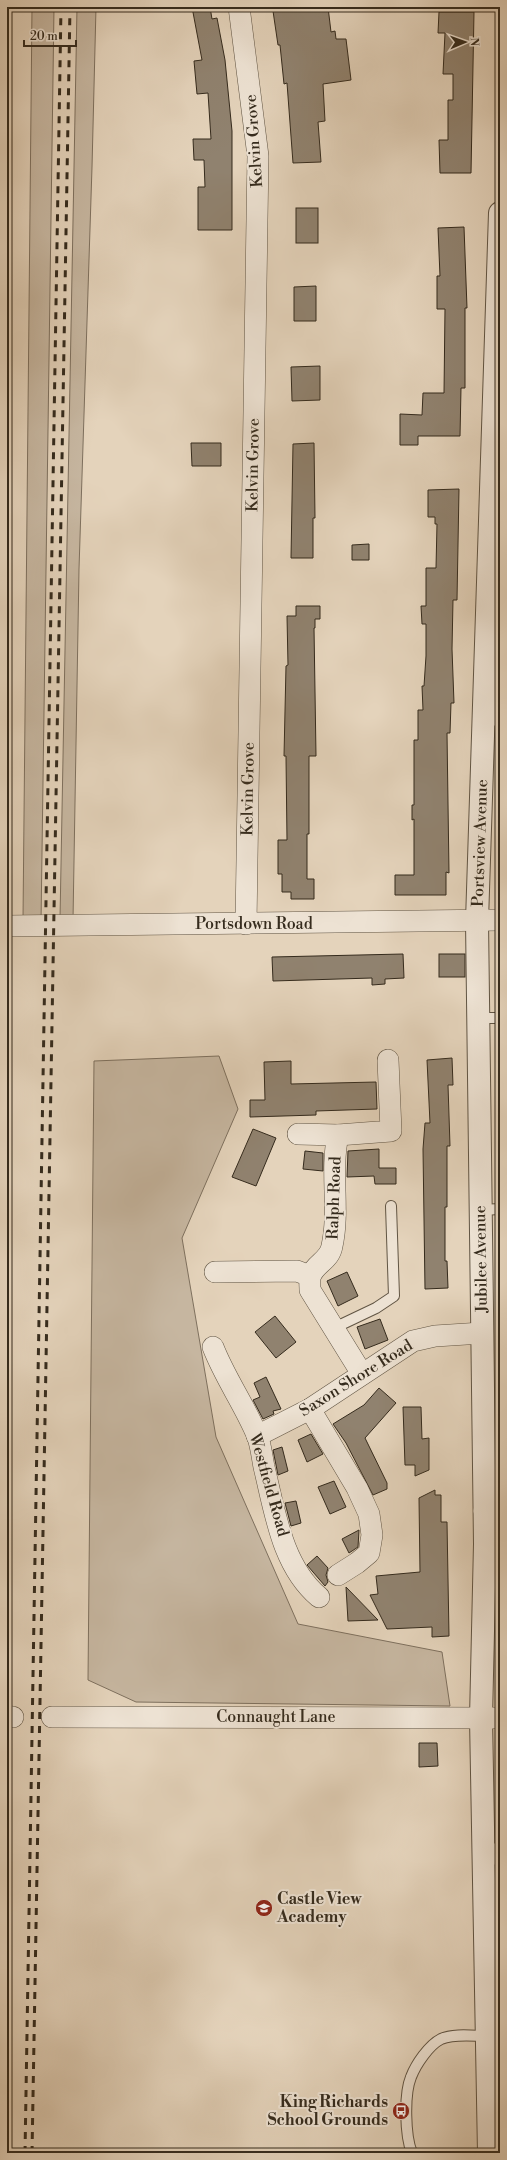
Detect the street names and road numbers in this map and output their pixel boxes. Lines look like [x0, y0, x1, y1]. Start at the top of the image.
street label: Kelvin Grove [241, 94, 267, 188]
street label: Kelvin Grove [242, 418, 264, 512]
street label: Kelvin Grove [237, 742, 259, 836]
street label: Portsview Avenue [468, 779, 492, 907]
street label: Portsdown Road [195, 914, 313, 934]
street label: Ralph Road [323, 1156, 345, 1240]
street label: Jubilee Avenue [470, 1205, 492, 1314]
street label: Saxon Shore Road [296, 1335, 416, 1421]
street label: Westfield Road [244, 1430, 293, 1539]
street label: Connaught Lane [216, 1707, 336, 1727]

